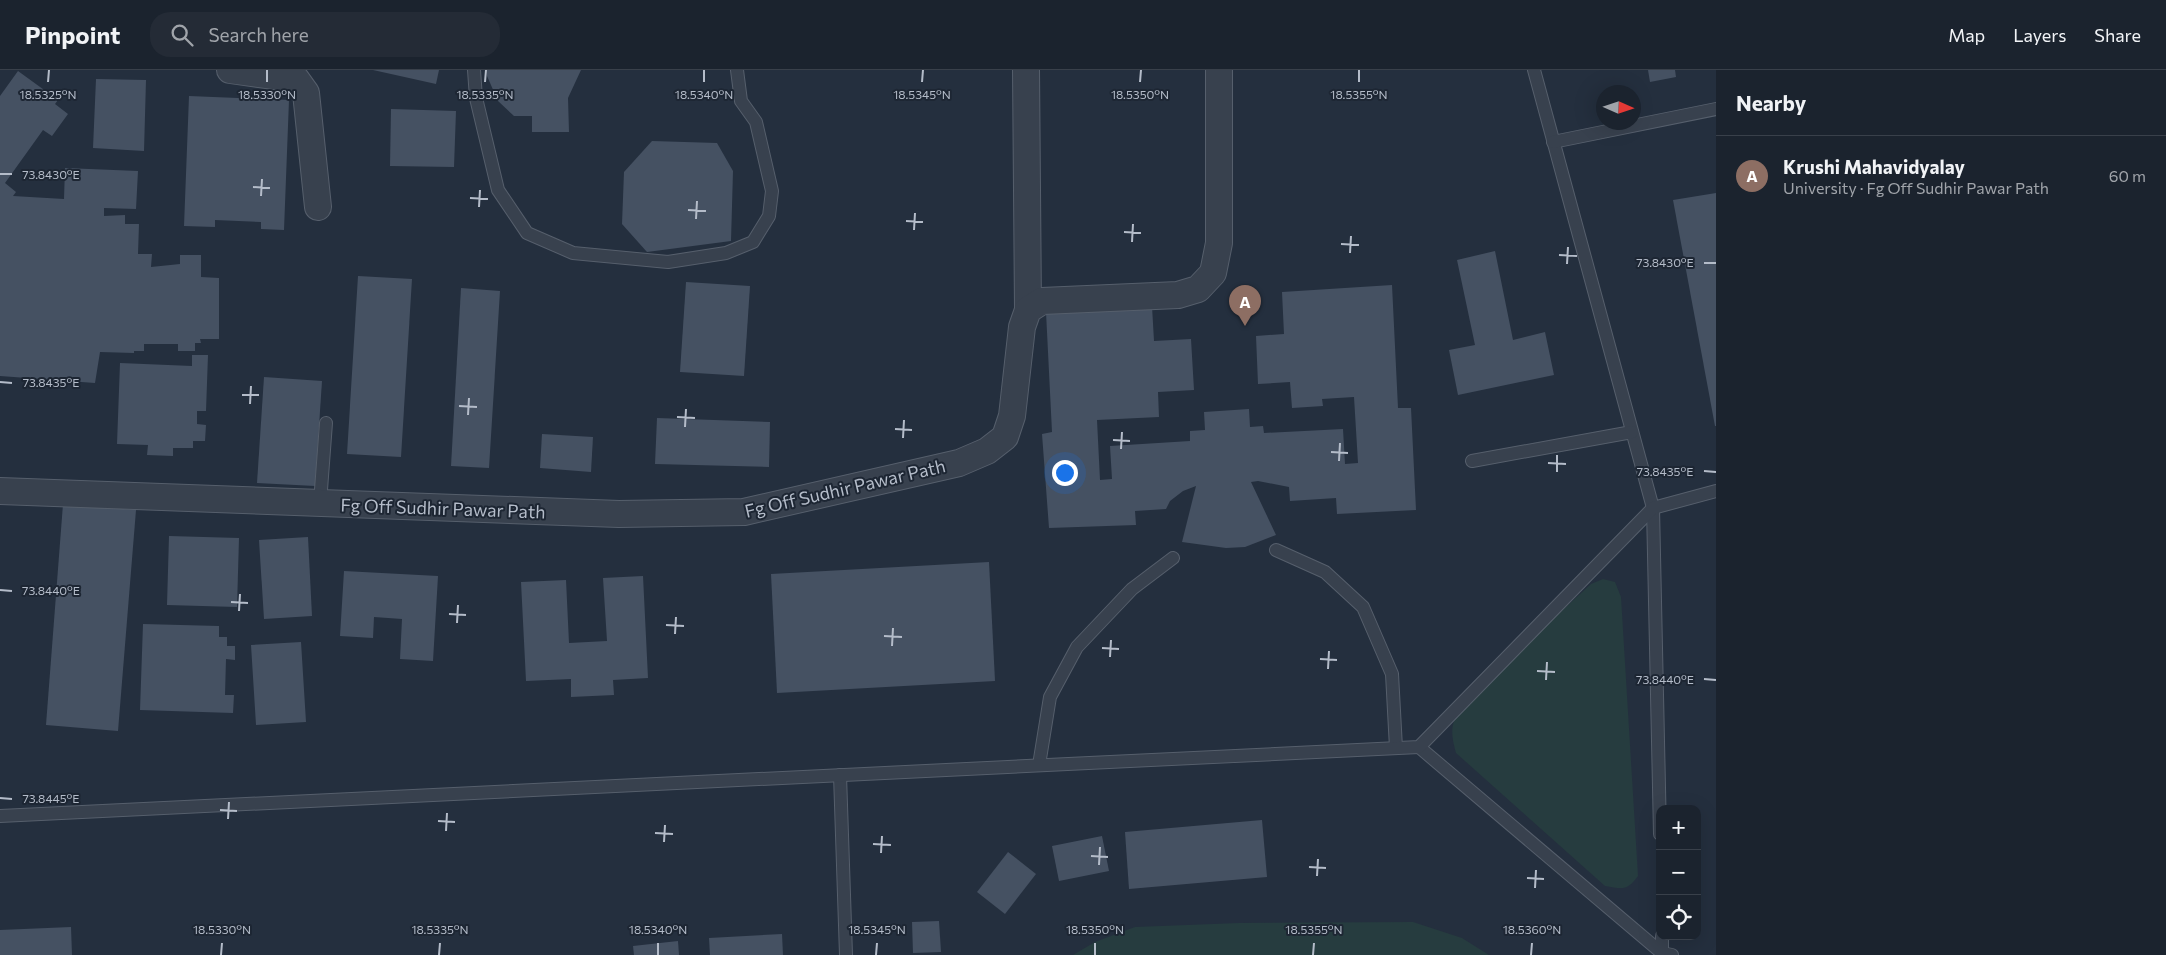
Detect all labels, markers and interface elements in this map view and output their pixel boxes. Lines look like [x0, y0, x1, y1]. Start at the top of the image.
search box [150, 12, 500, 57]
text: Pinpoint [25, 20, 120, 49]
icon: search [168, 21, 196, 49]
text: Search here [208, 23, 309, 46]
text: Map [1948, 24, 1985, 46]
text: Layers [2013, 24, 2066, 46]
text: Share [2094, 24, 2141, 46]
north arrow [1596, 85, 1641, 130]
text: 18.5325°N [20, 87, 77, 101]
text: 18.5330°N [238, 87, 296, 101]
text: 18.5335°N [456, 87, 514, 101]
text: 18.5340°N [675, 87, 733, 101]
text: 18.5345°N [893, 87, 951, 101]
text: 18.5350°N [1111, 87, 1169, 101]
text: 18.5355°N [1330, 87, 1388, 101]
text: Nearby [1736, 90, 1806, 115]
text: Krushi Mahavidyalay [1783, 155, 1965, 178]
text: A [1746, 166, 1758, 185]
text: 60 m [2109, 166, 2146, 185]
text: 73.8430°E [22, 167, 80, 181]
text: University · Fg Off Sudhir Pawar Path [1783, 178, 2049, 197]
text: 73.8430°E [1636, 255, 1694, 269]
pin: A [1229, 285, 1261, 326]
text: 73.8435°E [23, 375, 79, 389]
street label: Fg Off Sudhir Pawar Path [743, 454, 947, 522]
your location [1052, 460, 1078, 486]
text: 73.8435°E [1637, 464, 1693, 478]
street label: Fg Off Sudhir Pawar Path [340, 493, 546, 523]
text: 73.8440°E [22, 583, 80, 597]
text: 73.8440°E [1636, 672, 1694, 686]
text: 73.8445°E [23, 791, 79, 805]
map controls [1656, 805, 1701, 940]
button: + [1656, 805, 1701, 850]
button: − [1656, 850, 1701, 895]
button: locate [1656, 895, 1701, 940]
text: 18.5330°N [193, 922, 251, 936]
text: 18.5335°N [411, 922, 469, 936]
text: 18.5340°N [629, 922, 687, 936]
text: 18.5345°N [848, 922, 906, 936]
text: 18.5350°N [1066, 922, 1124, 936]
text: 18.5355°N [1285, 922, 1343, 936]
text: 18.5360°N [1503, 922, 1561, 936]

